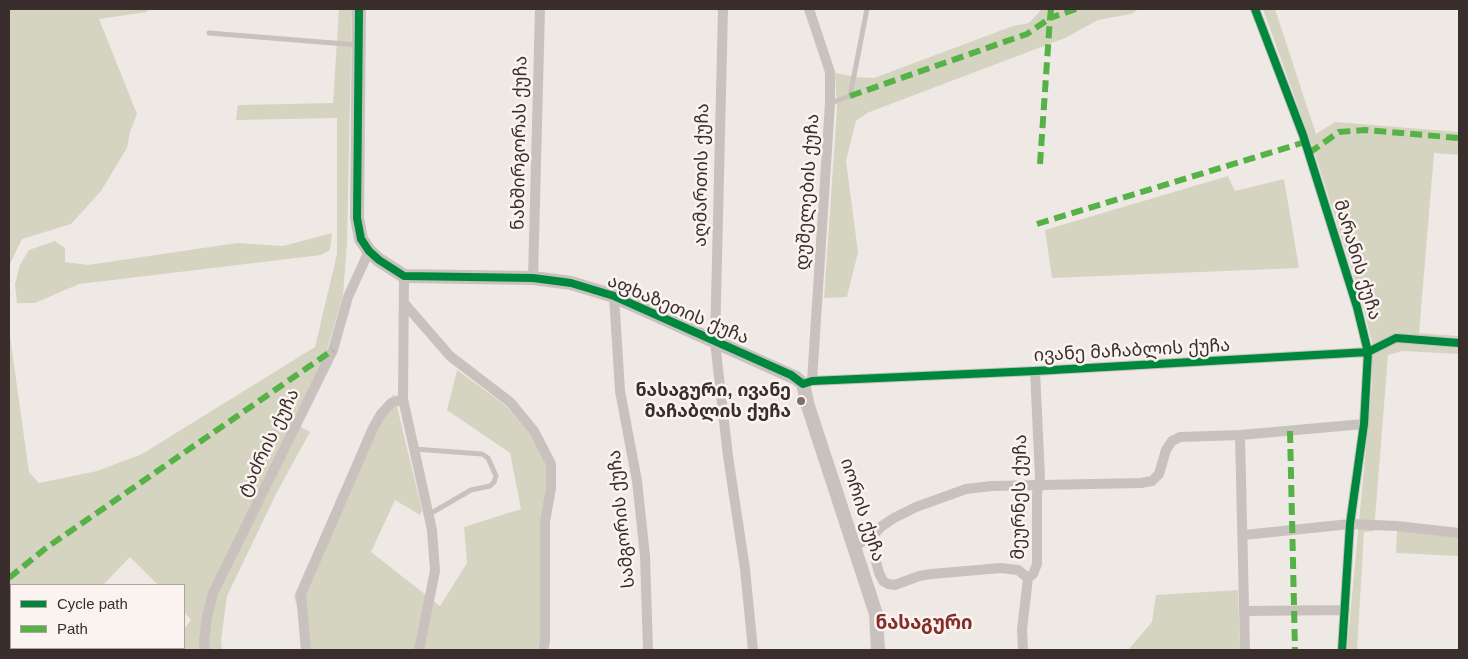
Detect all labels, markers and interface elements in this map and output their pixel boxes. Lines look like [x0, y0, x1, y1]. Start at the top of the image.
street label: ნახშირგორას ქუჩა [508, 56, 532, 230]
street label: აღმართის ქუჩა [690, 103, 714, 247]
street label: დუშელების ქუჩა [792, 113, 824, 271]
street label: მარანის ქუჩა [1329, 197, 1385, 323]
street label: აფხაზეთის ქუჩა [604, 270, 752, 350]
street label: ივანე მაჩაბლის ქუჩა [1033, 335, 1231, 367]
place label: ნასაგური, ივანე მაჩაბლის ქუჩა [635, 380, 791, 422]
street label: ტაძრის ქუჩა [234, 386, 304, 500]
marker: ნასაგური, ივანე მაჩაბლის ქუჩა [795, 395, 807, 407]
street label: მეურნეს ქუჩა [1008, 434, 1032, 560]
street label: სამგორის ქუჩა [604, 449, 640, 589]
street label: იორის ქუჩა [835, 456, 889, 564]
legend [10, 584, 185, 649]
text: Cycle path [57, 595, 128, 612]
district label: ნასაგური [875, 613, 973, 635]
text: Path [57, 620, 88, 637]

